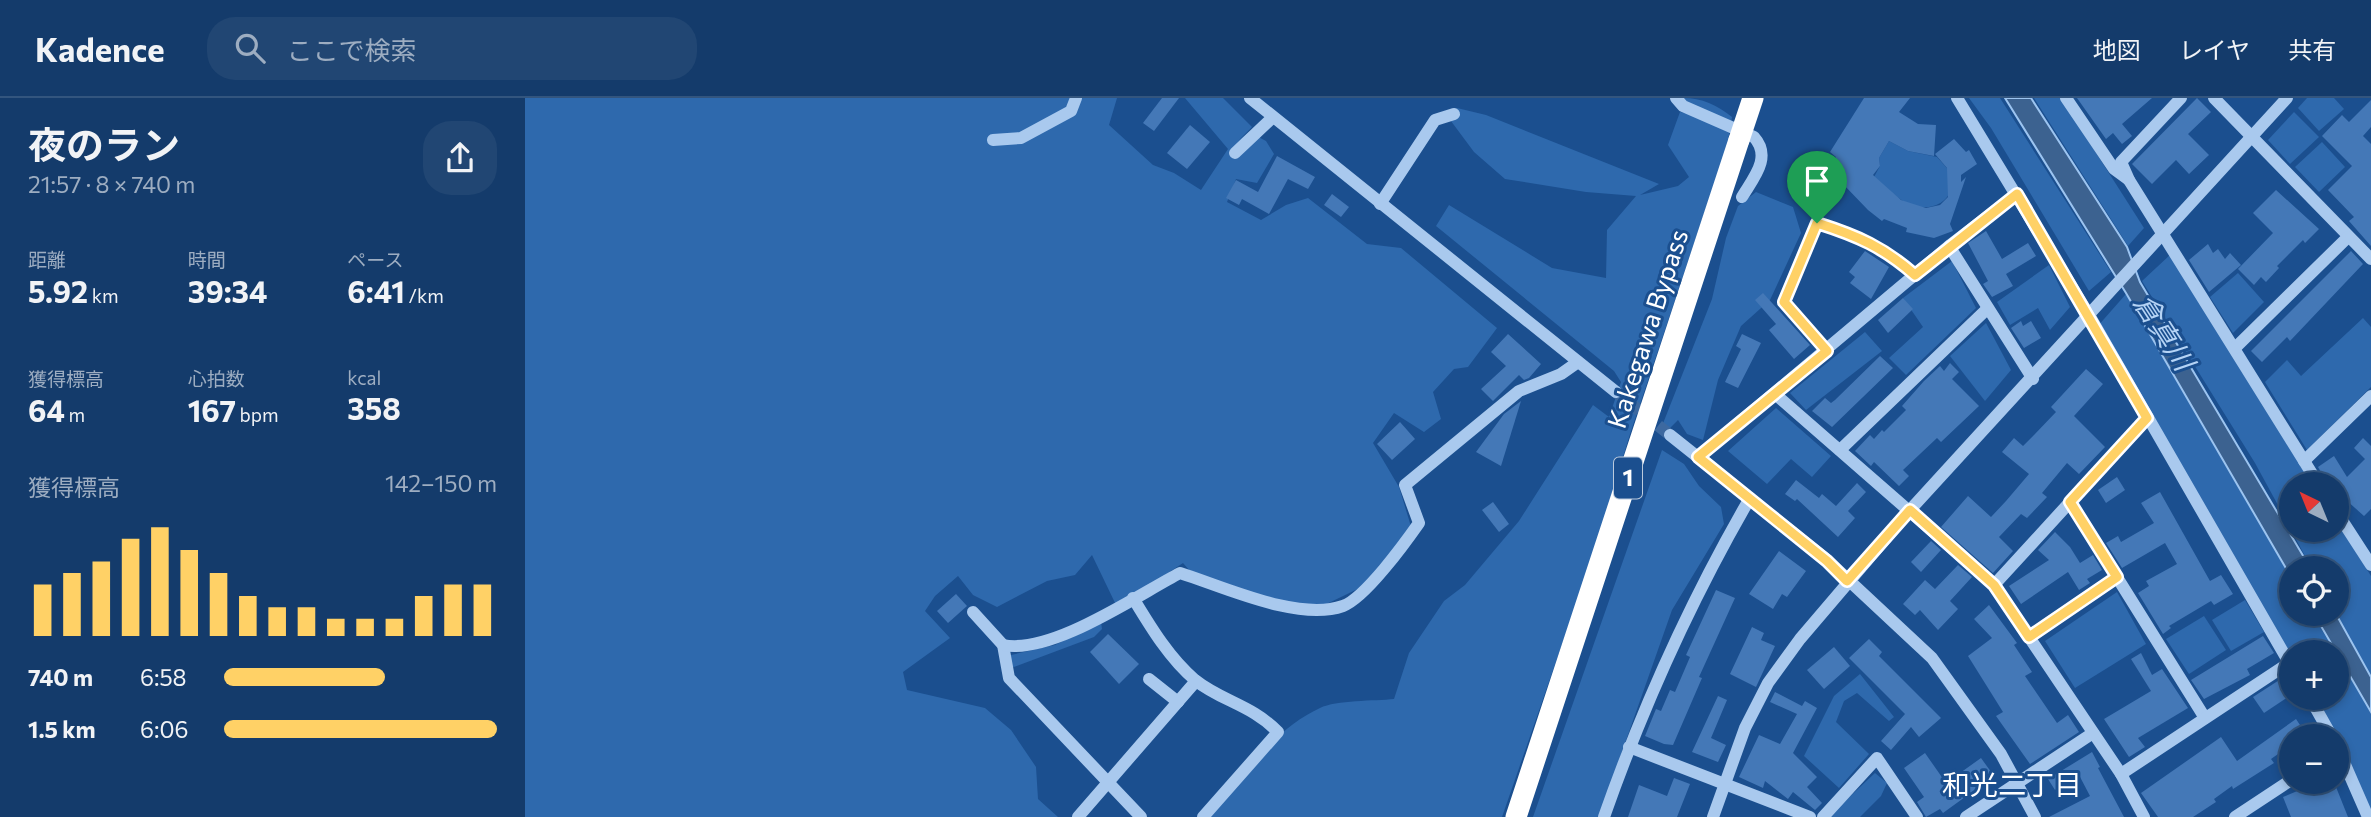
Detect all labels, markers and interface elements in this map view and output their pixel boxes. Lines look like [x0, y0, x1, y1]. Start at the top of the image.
search box [207, 17, 697, 80]
text: Kadence [35, 28, 165, 69]
icon: search [231, 29, 269, 67]
text: ここで検索 [287, 34, 417, 65]
text: 地図 [2093, 35, 2141, 64]
text: レイヤ [2179, 35, 2250, 64]
text: 共有 [2288, 35, 2336, 64]
text: 夜のラン [28, 120, 180, 167]
button: share [423, 121, 497, 195]
pin [1787, 151, 1847, 223]
icon: arrive [1798, 162, 1836, 200]
text: 21:57 · 8 × 740 m [28, 170, 195, 198]
street label: Kakegawa Bypass [1600, 225, 1693, 432]
text: 距離 [28, 248, 66, 271]
text: 時間 [188, 248, 226, 271]
text: ペース [347, 248, 403, 271]
text: 5.92 [28, 272, 88, 309]
text: 39:34 [188, 272, 267, 309]
text: 6:41 [347, 272, 405, 309]
text: km [88, 284, 119, 307]
text: /km [405, 284, 444, 307]
water label: 倉真川 [2128, 287, 2204, 378]
text: kcal [347, 366, 381, 389]
text: 獲得標高 [28, 367, 104, 390]
text: 心拍数 [188, 367, 245, 390]
text: 358 [347, 389, 401, 426]
text: 64 [28, 391, 65, 428]
text: 167 [188, 391, 236, 428]
text: m [65, 403, 85, 426]
text: bpm [236, 403, 279, 426]
road number: 1 [1614, 458, 1642, 498]
text: 142–150 m [385, 469, 497, 497]
north arrow [2279, 472, 2349, 542]
map controls [2279, 472, 2349, 794]
text: 獲得標高 [28, 473, 120, 501]
button: locate [2279, 556, 2349, 626]
button: + [2279, 640, 2349, 710]
text: 740 m [28, 663, 93, 691]
text: 6:58 [140, 663, 187, 691]
text: 1.5 km [28, 715, 96, 743]
text: 6:06 [140, 715, 188, 743]
button: − [2279, 724, 2349, 794]
district label: 和光二丁目 [1942, 767, 2082, 801]

